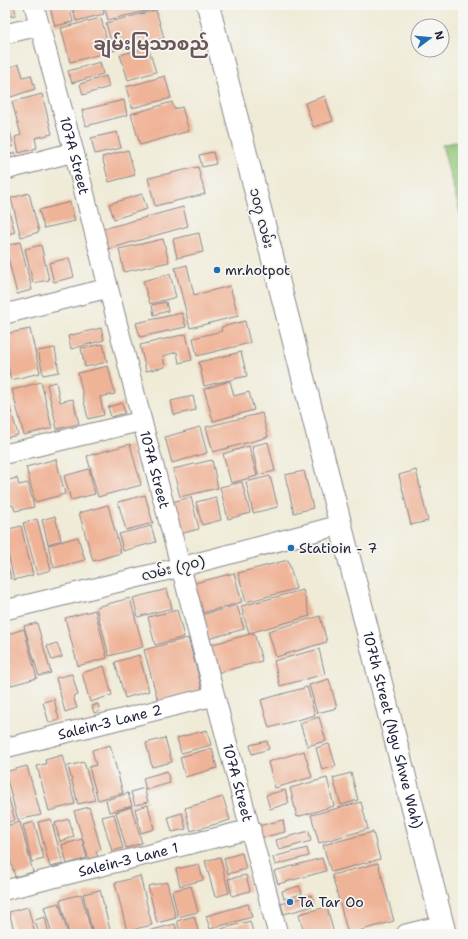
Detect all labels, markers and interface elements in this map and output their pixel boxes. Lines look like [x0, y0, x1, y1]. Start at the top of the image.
north arrow [410, 18, 450, 58]
text: N [431, 29, 448, 42]
district label: ချမ်းမြသာစည် [93, 32, 209, 59]
street label: 107A Street [56, 115, 93, 196]
street label: ၁၀၇ လမ်း [243, 186, 279, 251]
place label: mr.hotpot [225, 261, 290, 279]
marker: mr.hotpot [212, 265, 222, 275]
street label: 107A Street [136, 429, 174, 510]
place label: Statioin - 7 [299, 539, 377, 557]
marker: Statioin - 7 [286, 543, 296, 553]
street label: လမ်း (၇၀) [139, 550, 207, 587]
street label: 107th Street (Ngu Shwe Wah) [359, 629, 427, 830]
street label: Salein-3 Lane 2 [56, 700, 164, 744]
street label: 107A Street [219, 742, 257, 824]
street label: Salein-3 Lane 1 [76, 838, 180, 881]
place label: Ta Tar Oo [298, 893, 364, 911]
marker: Ta Tar Oo [285, 897, 295, 907]

